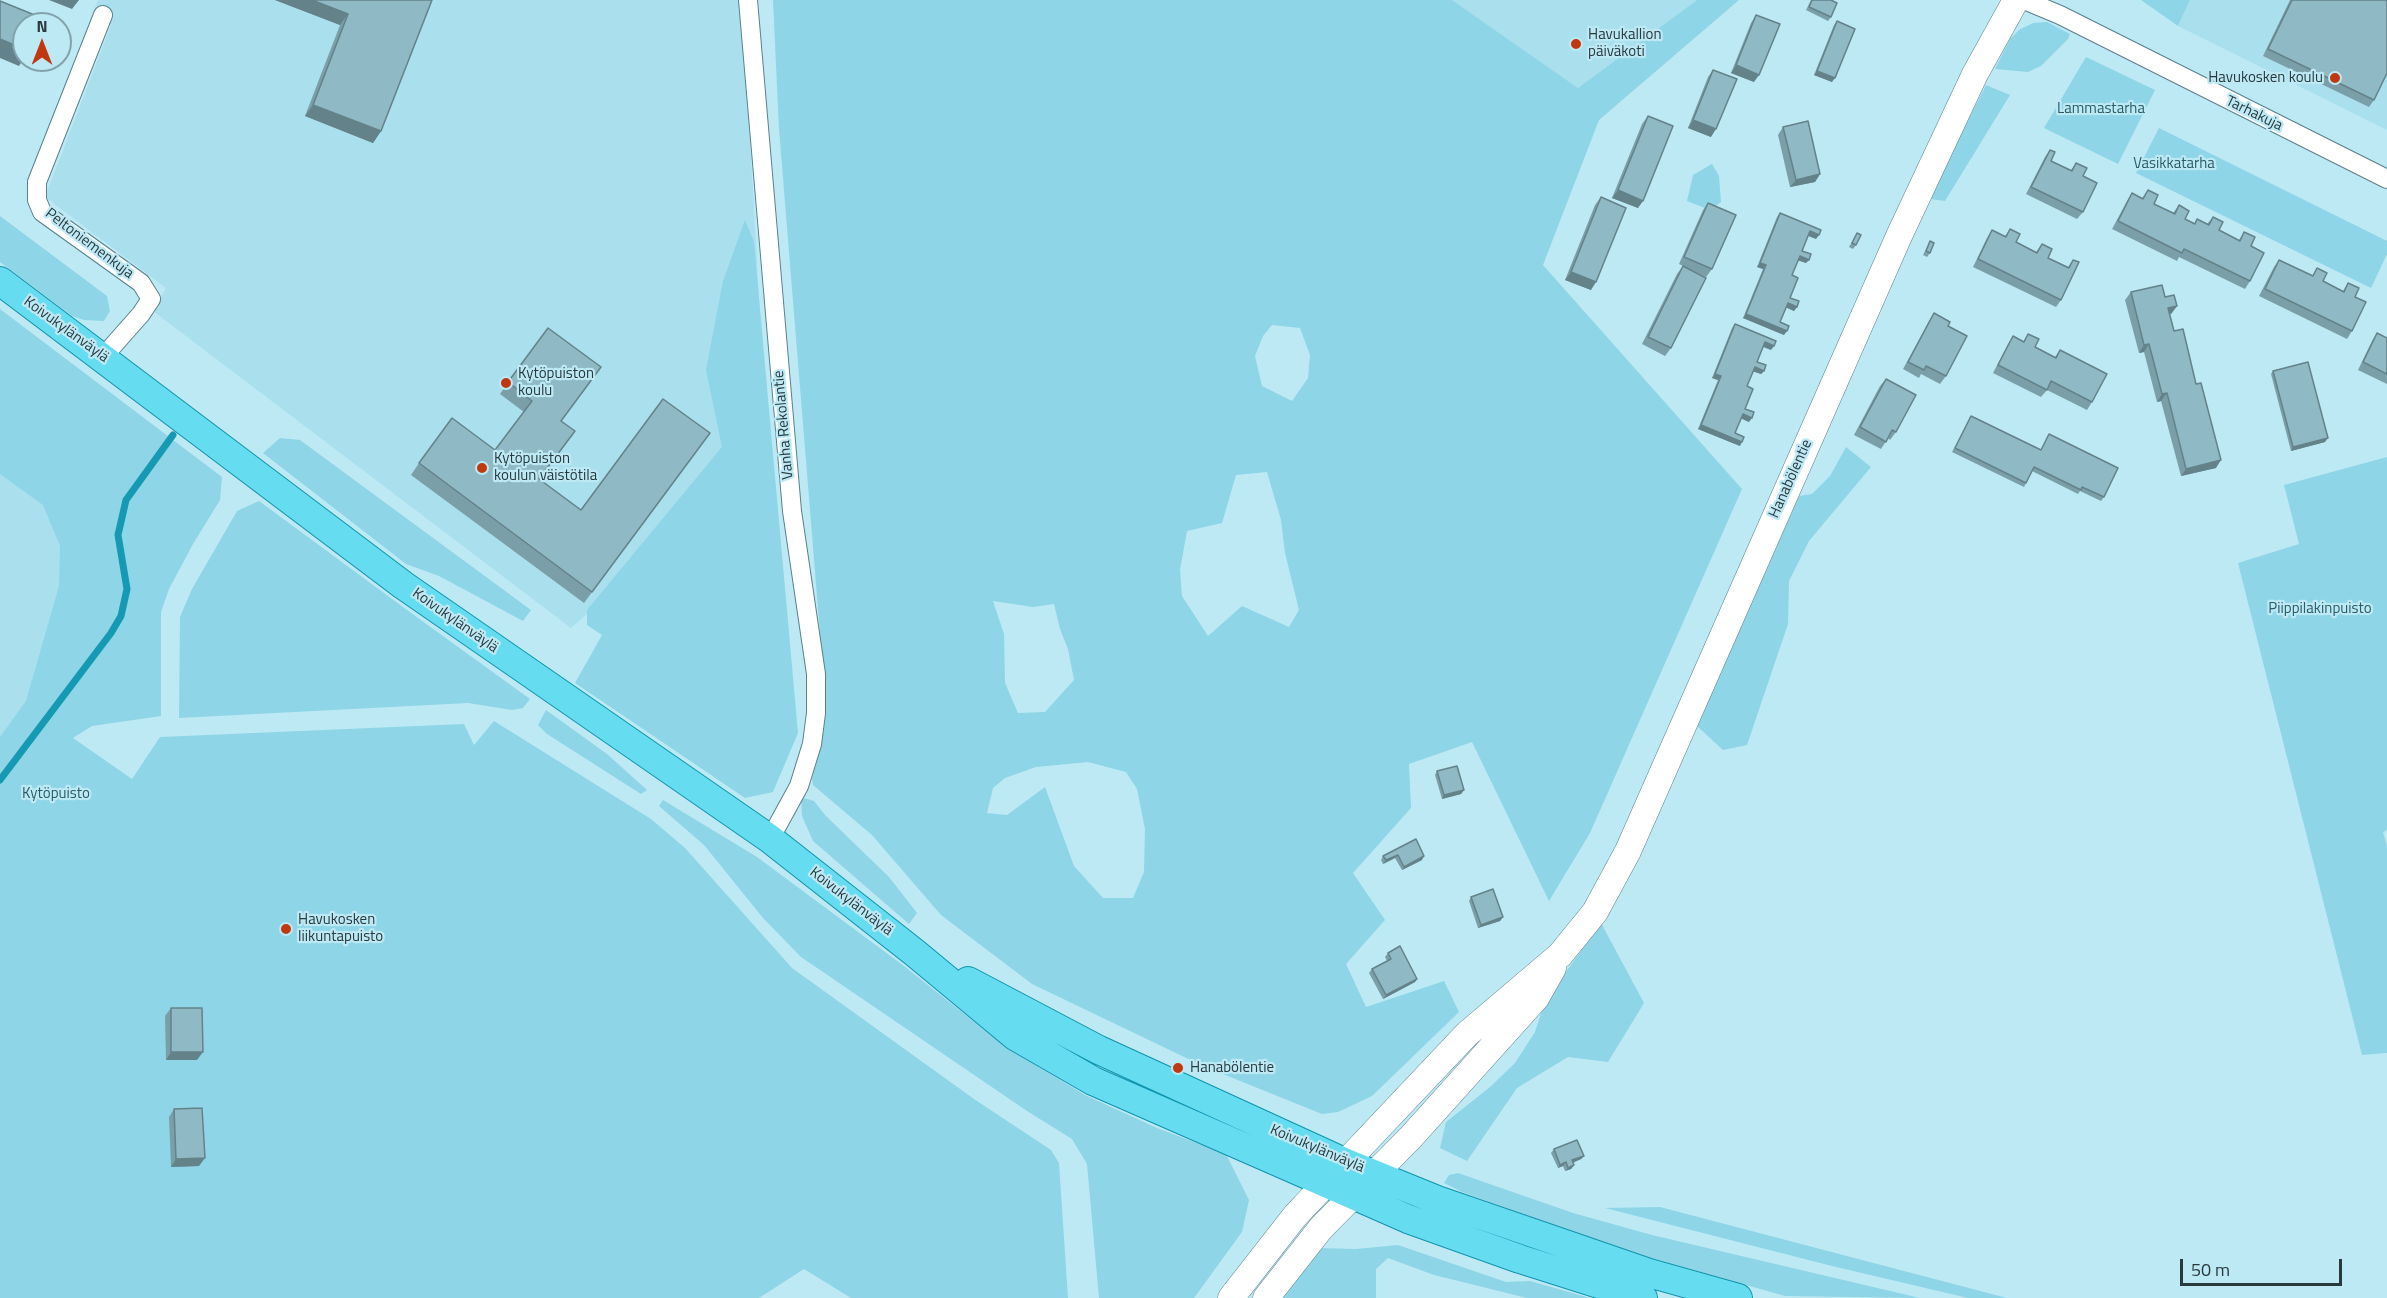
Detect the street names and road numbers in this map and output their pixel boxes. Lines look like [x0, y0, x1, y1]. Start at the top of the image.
street label: Tarhakuja [2223, 93, 2285, 135]
street label: Peltoniemenkuja [41, 205, 137, 283]
street label: Koivukylänväylä [20, 293, 112, 367]
street label: Vanha Rekolantie [770, 370, 798, 480]
street label: Hanabölentie [1766, 437, 1816, 521]
street label: Koivukylänväylä [409, 585, 501, 657]
street label: Koivukylänväylä [806, 864, 896, 940]
street label: Koivukylänväylä [1267, 1121, 1367, 1177]

